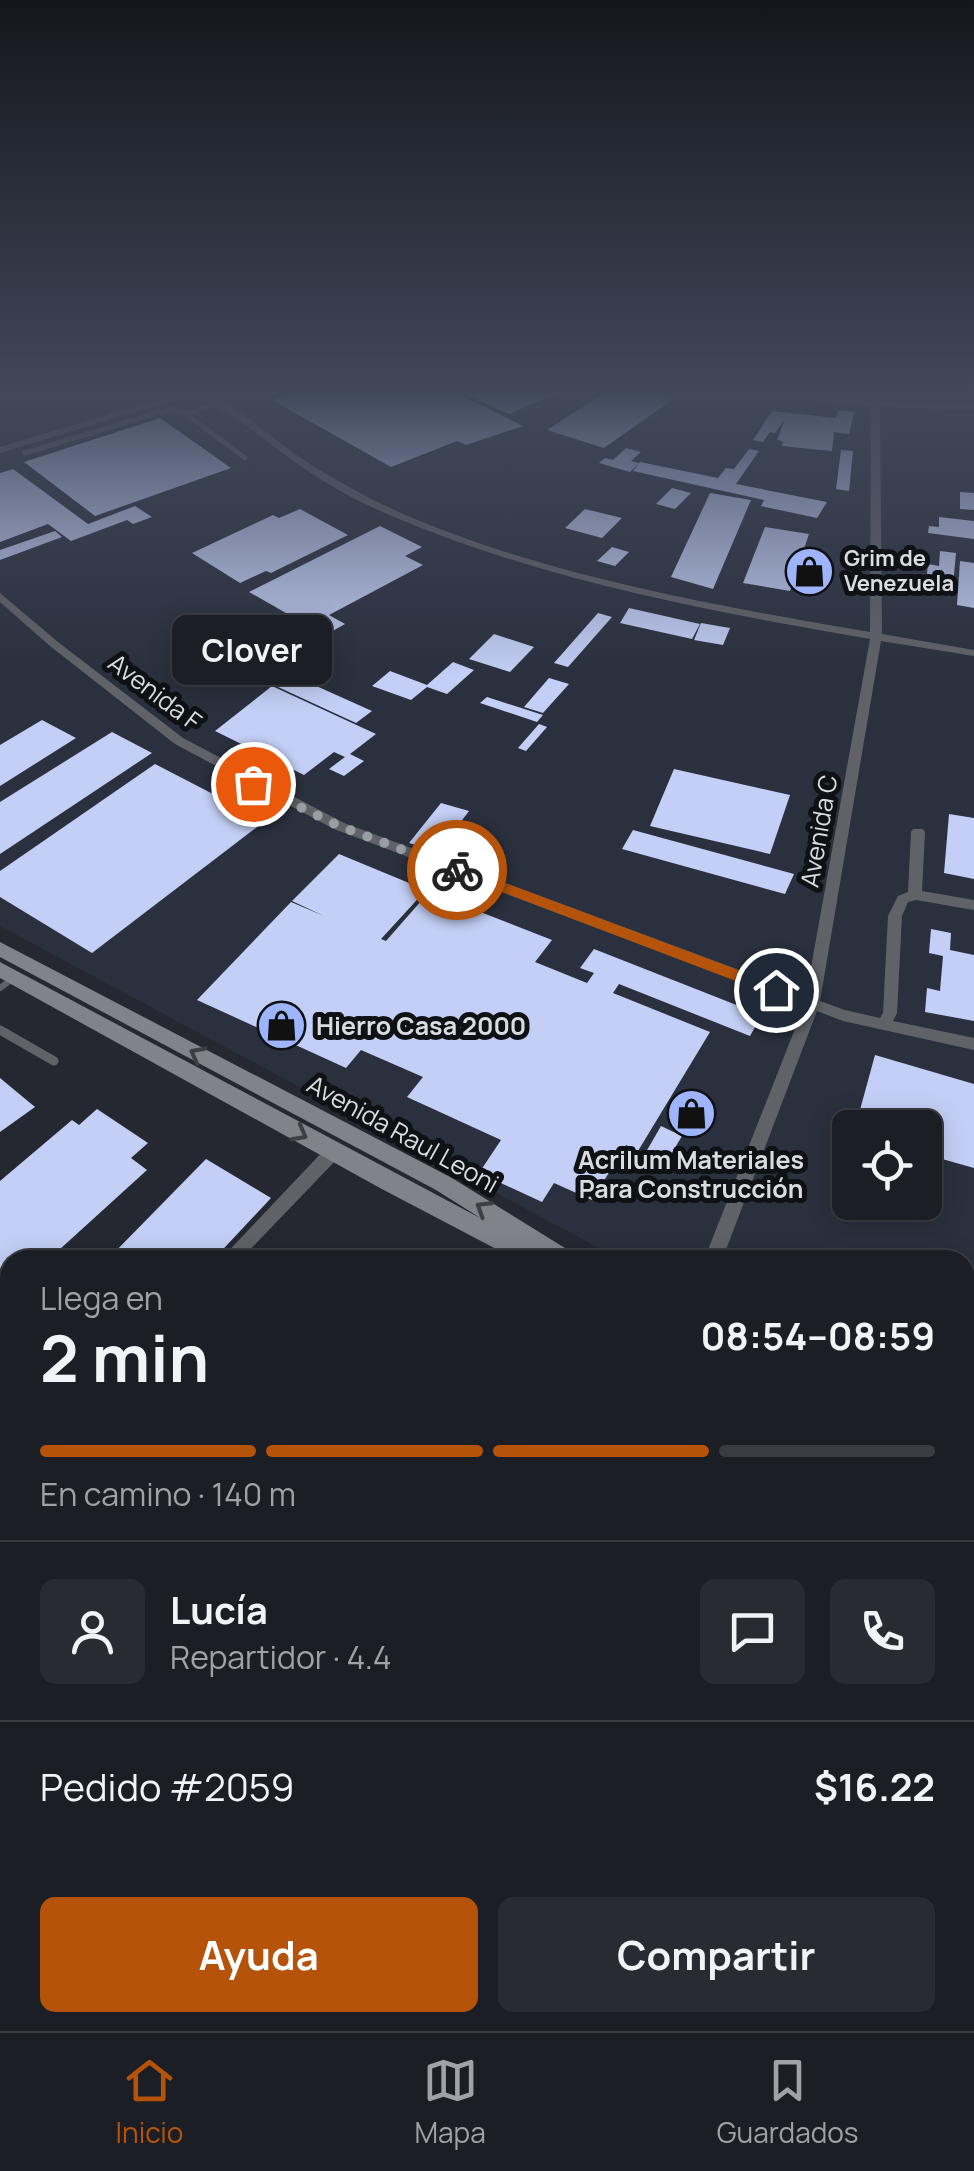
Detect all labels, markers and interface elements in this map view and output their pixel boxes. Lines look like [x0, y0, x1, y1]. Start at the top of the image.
place label: Grim de Venezuela [844, 543, 954, 598]
shop icon: Grim de Venezuela [783, 545, 835, 597]
callout: Clover [173, 614, 333, 684]
text: Clover [202, 628, 302, 672]
street label: Avenida F [102, 645, 209, 738]
pin [211, 742, 296, 827]
icon: bag [226, 757, 281, 812]
street label: Avenida C [791, 772, 846, 890]
courier [407, 820, 507, 920]
icon: bike [430, 843, 485, 898]
pin [734, 948, 819, 1033]
icon: home [749, 963, 804, 1018]
shop icon: Hierro Casa 2000 [255, 1000, 307, 1052]
place label: Hierro Casa 2000 [316, 1008, 526, 1043]
one-way arrow [189, 1047, 207, 1066]
street label: Avenida Raul Leoni [301, 1066, 505, 1201]
shop icon: Acrilum Materiales Para Construcción [665, 1088, 717, 1140]
map controls [832, 1110, 942, 1220]
button: locate [832, 1110, 942, 1220]
one-way arrow [289, 1121, 307, 1141]
place label: Acrilum Materiales Para Construcción [578, 1142, 804, 1206]
one-way arrow [475, 1202, 493, 1221]
text: Llega en [40, 1276, 163, 1320]
text: 08:54–08:59 [701, 1309, 935, 1361]
text: 2 min [40, 1313, 209, 1402]
text: En camino · 140 m [40, 1472, 296, 1516]
button: person [40, 1579, 145, 1684]
button: chat [700, 1579, 805, 1684]
button: phone [830, 1579, 935, 1684]
text: Lucía [170, 1583, 268, 1635]
text: Repartidor · 4.4 [170, 1635, 392, 1679]
text: Pedido #2059 [40, 1760, 294, 1812]
text: $16.22 [814, 1760, 935, 1812]
button: Ayuda [40, 1897, 478, 2012]
button: Compartir [498, 1897, 935, 2012]
tab: Inicio [116, 2053, 183, 2151]
tab: Mapa [415, 2053, 486, 2151]
tab: Guardados [717, 2053, 858, 2151]

